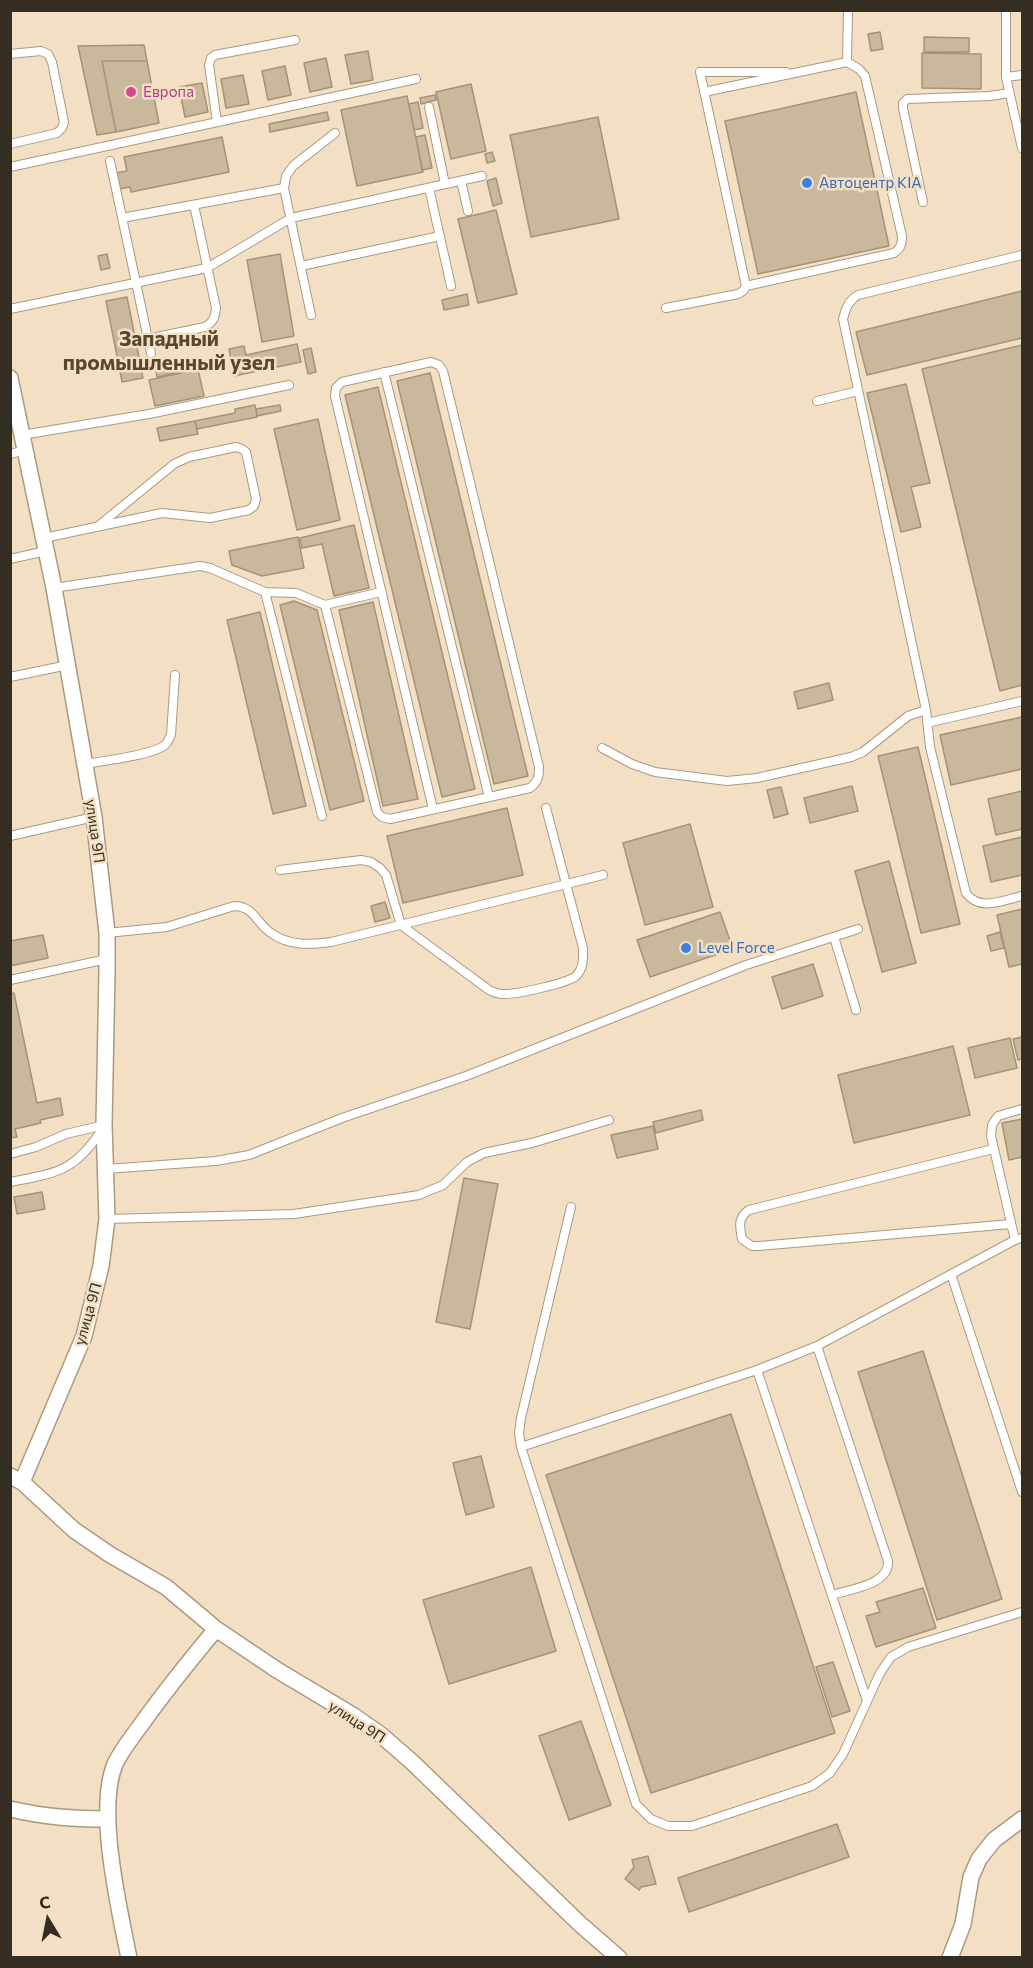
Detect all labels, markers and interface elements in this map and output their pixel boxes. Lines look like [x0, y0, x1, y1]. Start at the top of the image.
place label: Европа [143, 83, 194, 101]
marker: Европа [124, 85, 138, 99]
place label: Автоцентр KIA [819, 174, 922, 192]
marker: Автоцентр KIA [800, 176, 814, 190]
district label: Западный промышленный узел [63, 326, 275, 376]
street label: улица 9П [82, 798, 108, 864]
place label: Level Force [698, 939, 775, 957]
marker: Level Force [679, 941, 693, 955]
street label: улица 9П [71, 1281, 105, 1347]
street label: улица 9П [325, 1697, 389, 1747]
north arrow [18, 1890, 78, 1950]
text: С [38, 1891, 52, 1912]

